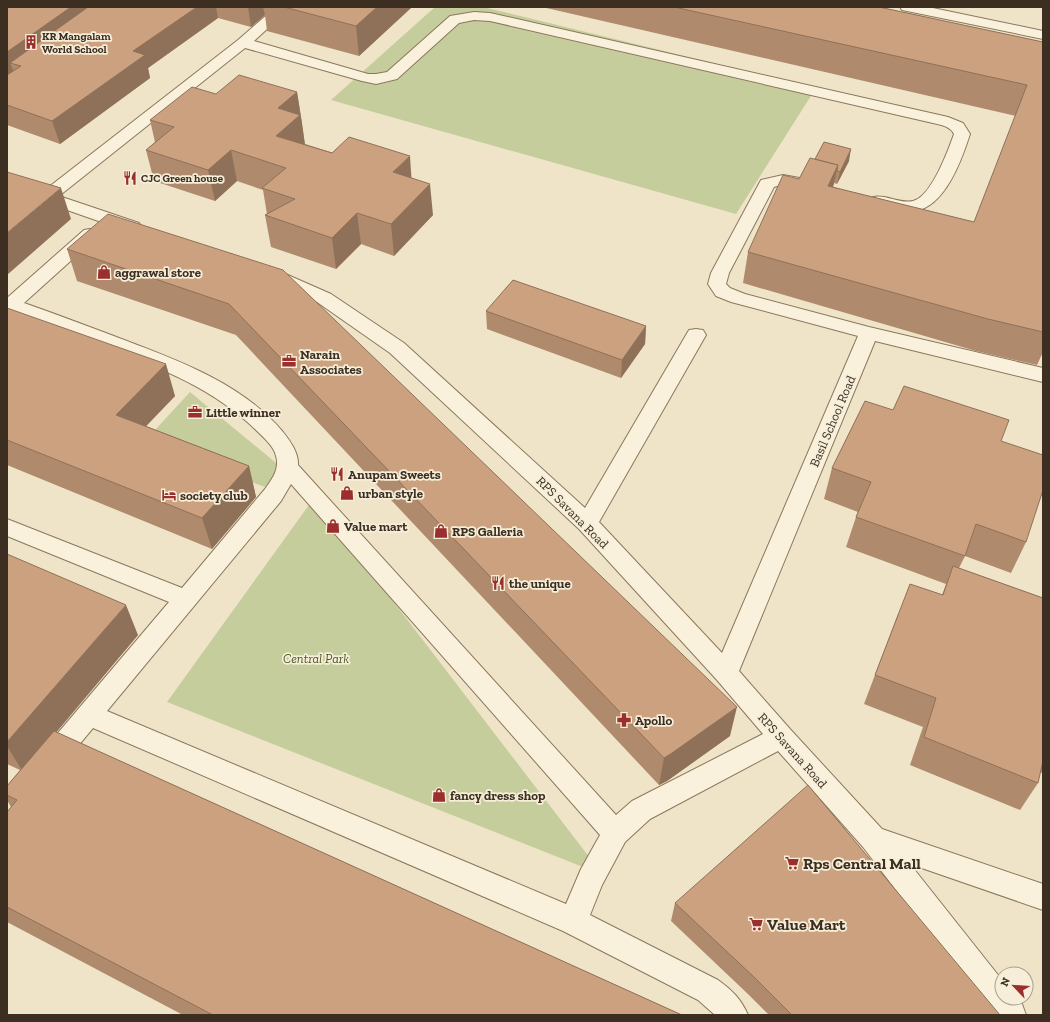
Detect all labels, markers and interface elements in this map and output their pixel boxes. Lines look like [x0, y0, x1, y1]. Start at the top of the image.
place label: KR Mangalam World School [42, 30, 111, 56]
building icon: KR Mangalam World School [23, 34, 39, 50]
restaurant icon: CJC Green house [122, 170, 138, 186]
place label: CJC Green house [141, 172, 224, 185]
shop icon: aggrawal store [96, 264, 112, 280]
place label: aggrawal store [115, 265, 202, 280]
place label: Narain Associates [300, 347, 362, 377]
office icon: Narain Associates [281, 353, 297, 369]
street label: Basil School Road [806, 373, 858, 469]
office icon: Little winner [187, 404, 203, 420]
place label: Little winner [206, 405, 281, 420]
restaurant icon: Anupam Sweets [329, 466, 345, 482]
place label: Anupam Sweets [348, 467, 441, 482]
street label: RPS Savana Road [533, 473, 612, 552]
shop icon: urban style [339, 485, 355, 501]
place label: urban style [358, 486, 424, 501]
hotel icon: society club [161, 487, 177, 503]
place label: society club [180, 488, 248, 503]
shop icon: Value mart [325, 518, 341, 534]
place label: Value mart [344, 519, 408, 534]
shop icon: RPS Galleria [433, 523, 449, 539]
place label: RPS Galleria [452, 524, 523, 539]
restaurant icon: the unique [490, 575, 506, 591]
place label: the unique [509, 576, 571, 591]
park label: Central Park [283, 651, 349, 666]
street label: RPS Savana Road [755, 710, 830, 791]
pharmacy icon: Apollo [616, 712, 632, 728]
place label: Apollo [635, 713, 672, 728]
shop icon: fancy dress shop [431, 787, 447, 803]
place label: fancy dress shop [450, 788, 546, 803]
place label: Rps Central Mall [803, 854, 921, 873]
supermarket icon: Rps Central Mall [784, 855, 800, 871]
place label: Value Mart [767, 915, 846, 934]
supermarket icon: Value Mart [748, 916, 764, 932]
north arrow [994, 966, 1034, 1006]
text: N [998, 975, 1013, 989]

